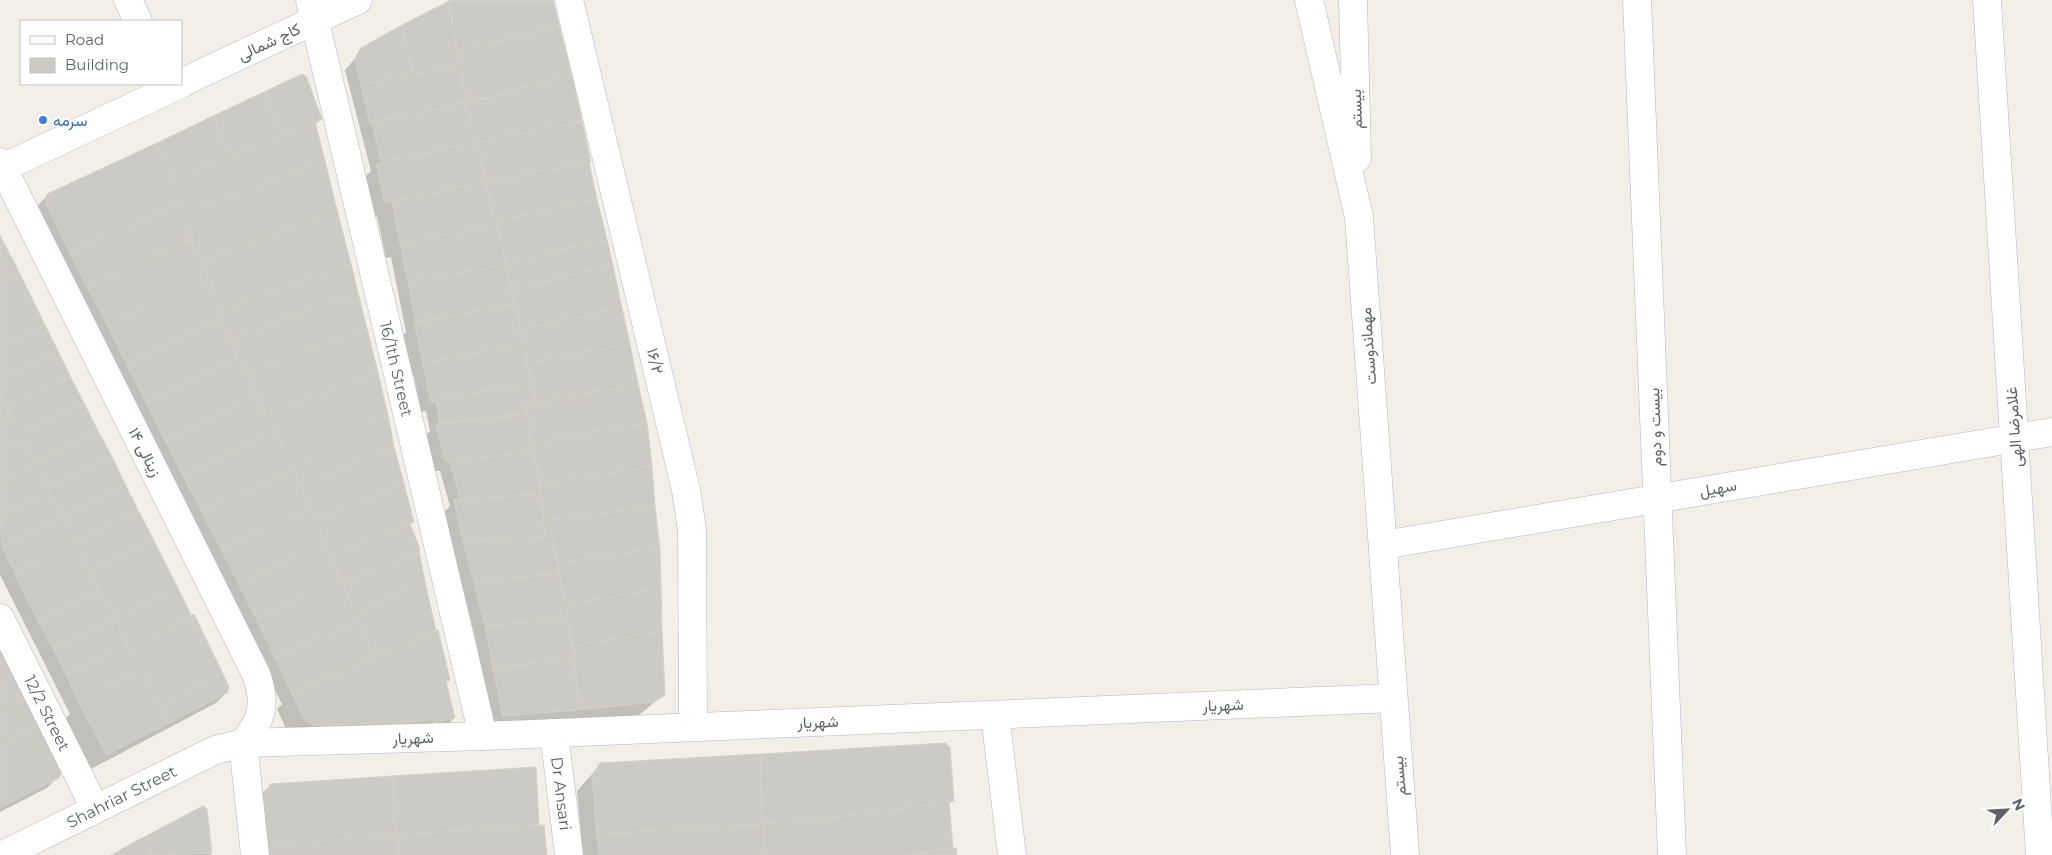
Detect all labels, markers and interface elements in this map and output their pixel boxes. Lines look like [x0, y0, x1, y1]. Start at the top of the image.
street label: کاج شمالی [235, 19, 304, 67]
legend [20, 20, 182, 85]
text: Road [65, 30, 104, 49]
text: Building [65, 55, 129, 74]
street label: بیستم [1346, 89, 1367, 129]
place label: سرمه [53, 111, 87, 131]
marker: سرمه [37, 114, 49, 126]
street label: مهماندوست [1356, 307, 1381, 385]
street label: 16/1th Street [376, 319, 417, 419]
street label: ۱۶/۲ [643, 346, 667, 376]
street label: غلامرضا الهی [2002, 386, 2027, 468]
street label: بیست و دوم [1644, 387, 1667, 467]
street label: زینالی ۱۴ [124, 424, 165, 480]
street label: سهیل [1698, 475, 1738, 502]
street label: 12/2 Street [21, 672, 74, 754]
street label: شهریار [1201, 695, 1244, 716]
street label: شهریار [796, 712, 839, 733]
street label: شهریار [391, 728, 434, 749]
street label: بیستم [1388, 755, 1411, 797]
street label: Dr Ansari [547, 756, 575, 831]
street label: Shahriar Street [63, 761, 180, 832]
north arrow [1982, 785, 2032, 835]
text: N [2008, 796, 2029, 813]

